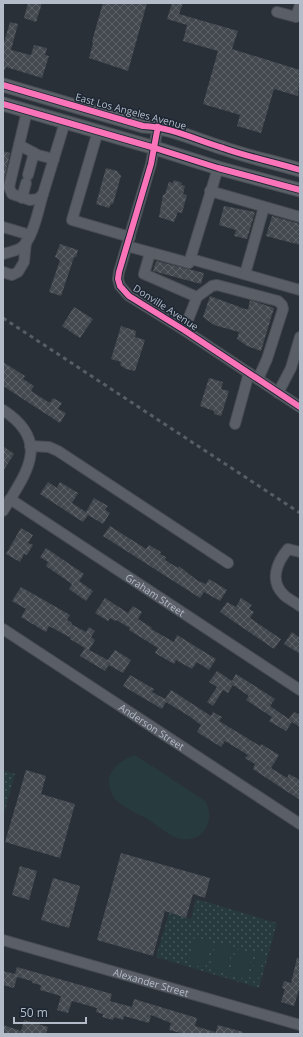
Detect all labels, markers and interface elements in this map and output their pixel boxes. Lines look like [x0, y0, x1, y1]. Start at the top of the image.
street label: East Los Angeles Avenue [74, 89, 188, 133]
street label: Donville Avenue [131, 281, 202, 334]
street label: Graham Street [123, 570, 188, 620]
street label: Anderson Street [116, 700, 188, 754]
street label: Alexander Street [112, 965, 191, 1000]
scale bar [14, 999, 86, 1025]
text: 50 m [20, 1004, 48, 1021]

